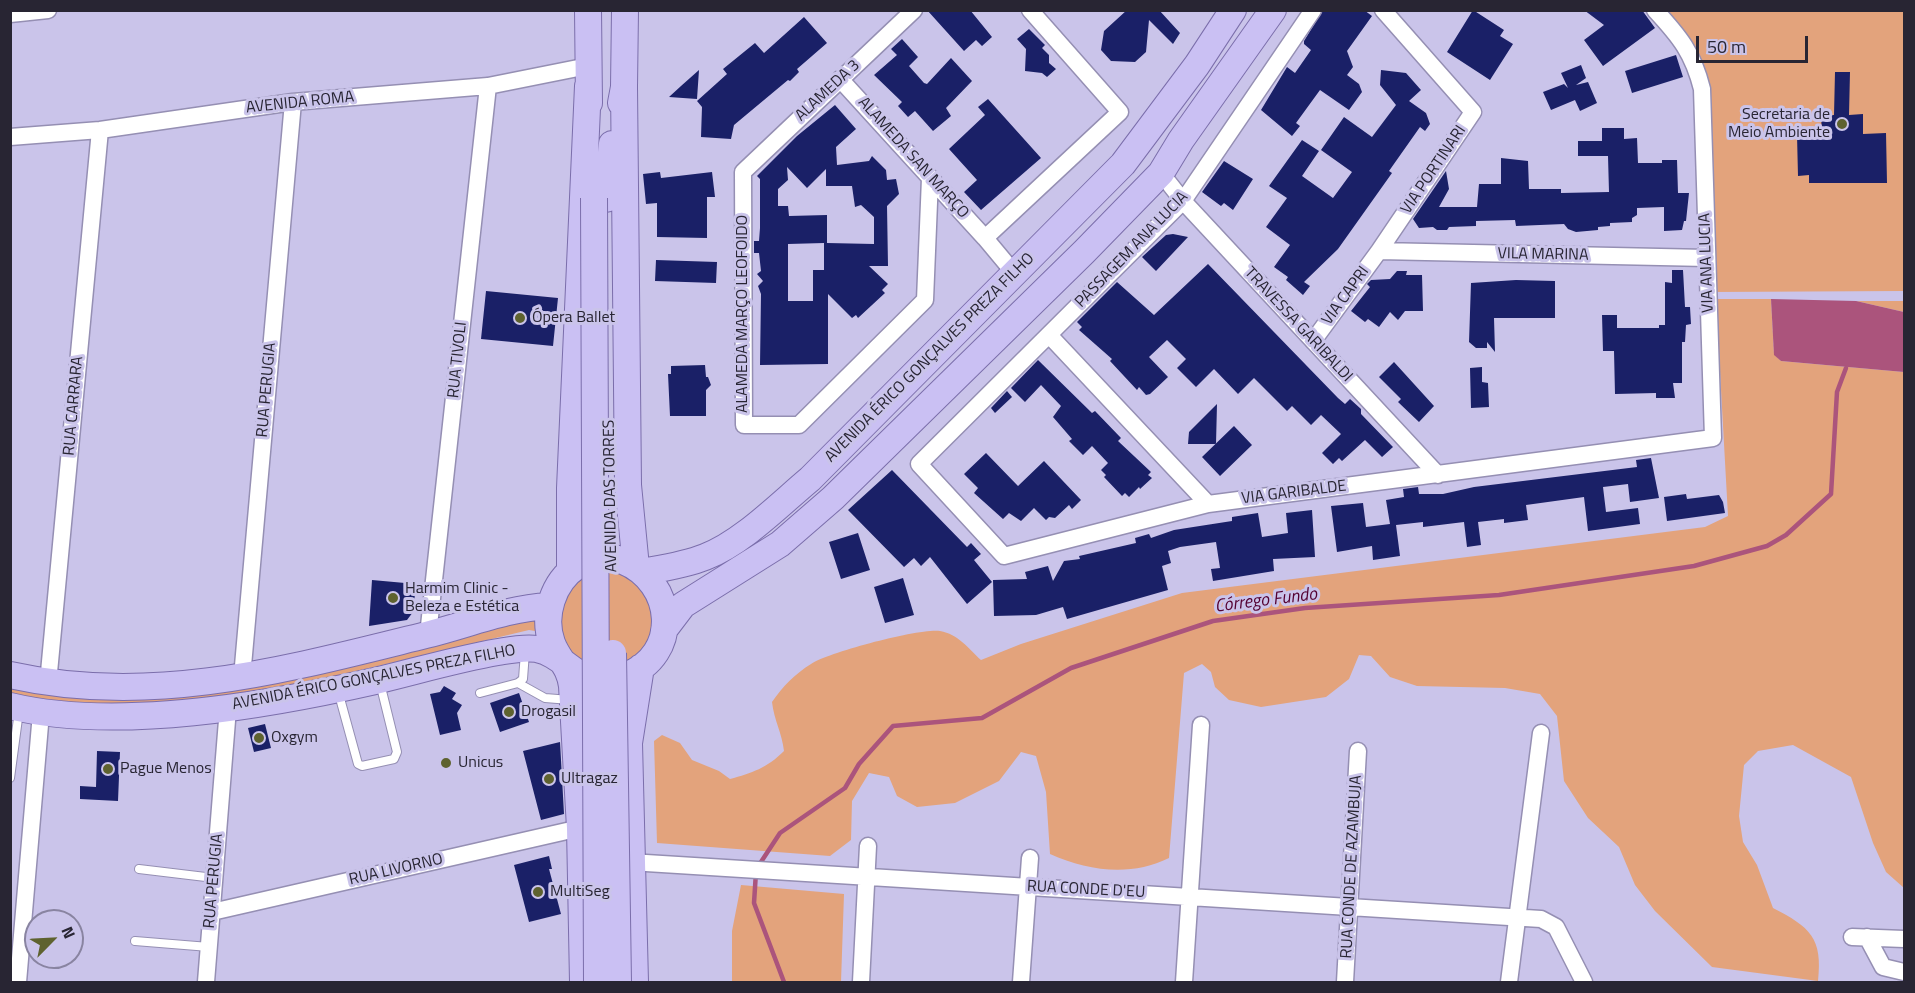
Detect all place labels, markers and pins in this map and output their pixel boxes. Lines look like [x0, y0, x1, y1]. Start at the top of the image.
place label: Secretaria de Meio Ambiente [1728, 105, 1830, 143]
marker: Secretaria de Meio Ambiente [1835, 117, 1849, 131]
place label: Ópera Ballet [532, 308, 615, 328]
marker: Ópera Ballet [513, 311, 527, 325]
place label: Harmim Clinic - Beleza e Estética [405, 579, 519, 617]
marker: Harmim Clinic - Beleza e Estética [386, 591, 400, 605]
place label: Drogasil [521, 702, 576, 722]
marker: Drogasil [502, 705, 516, 719]
place label: Oxgym [271, 728, 318, 748]
marker: Oxgym [252, 731, 266, 745]
place label: Unicus [458, 753, 503, 773]
marker: Unicus [439, 756, 453, 770]
place label: Pague Menos [120, 759, 212, 779]
marker: Pague Menos [101, 762, 115, 776]
place label: Ultragaz [561, 769, 618, 789]
marker: Ultragaz [542, 772, 556, 786]
place label: MultiSeg [550, 882, 610, 902]
marker: MultiSeg [531, 885, 545, 899]

